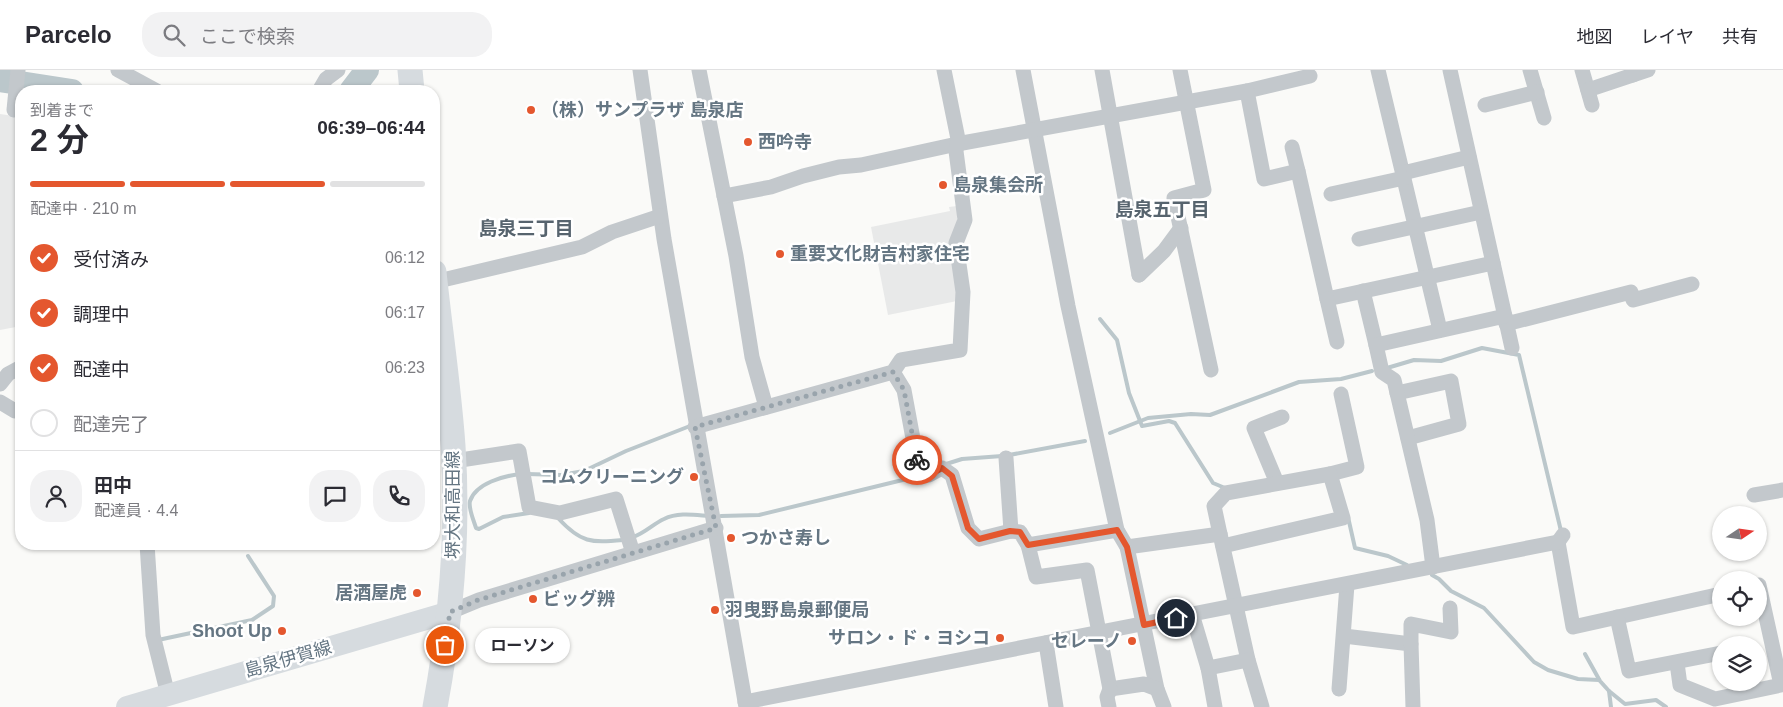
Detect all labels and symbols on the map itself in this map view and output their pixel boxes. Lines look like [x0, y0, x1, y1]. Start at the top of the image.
place label: （株）サンプラザ 島泉店 [541, 100, 743, 120]
marker: （株）サンプラザ 島泉店 [525, 104, 537, 116]
place label: 西吟寺 [758, 132, 812, 152]
marker: 西吟寺 [742, 136, 754, 148]
place label: 島泉集会所 [953, 175, 1043, 195]
marker: 島泉集会所 [937, 179, 949, 191]
district label: 島泉五丁目 [1114, 199, 1210, 220]
district label: 島泉三丁目 [478, 218, 574, 239]
place label: 重要文化財吉村家住宅 [790, 244, 970, 264]
marker: 重要文化財吉村家住宅 [774, 248, 786, 260]
courier [892, 435, 942, 485]
street label: 堺大和高田線 [443, 451, 463, 559]
place label: コムクリーニング [540, 467, 684, 487]
marker: コムクリーニング [688, 471, 700, 483]
north arrow [1712, 506, 1768, 561]
place label: つかさ寿し [741, 528, 831, 548]
marker: つかさ寿し [725, 532, 737, 544]
place label: 居酒屋虎 [335, 583, 407, 603]
marker: 居酒屋虎 [411, 587, 423, 599]
place label: ビッグ辨 [543, 589, 615, 609]
marker: ビッグ辨 [527, 593, 539, 605]
pin [1155, 597, 1197, 639]
place label: 羽曳野島泉郵便局 [725, 600, 869, 620]
marker: 羽曳野島泉郵便局 [709, 604, 721, 616]
place label: Shoot Up [192, 621, 272, 641]
pin [424, 624, 466, 666]
marker: Shoot Up [276, 625, 288, 637]
callout: ローソン [475, 628, 570, 662]
place label: サロン・ド・ヨシコ [828, 628, 990, 648]
place label: セレーノ [1051, 631, 1122, 651]
marker: サロン・ド・ヨシコ [994, 632, 1006, 644]
marker: セレーノ [1126, 635, 1138, 647]
street label: 島泉伊賀線 [242, 637, 334, 681]

